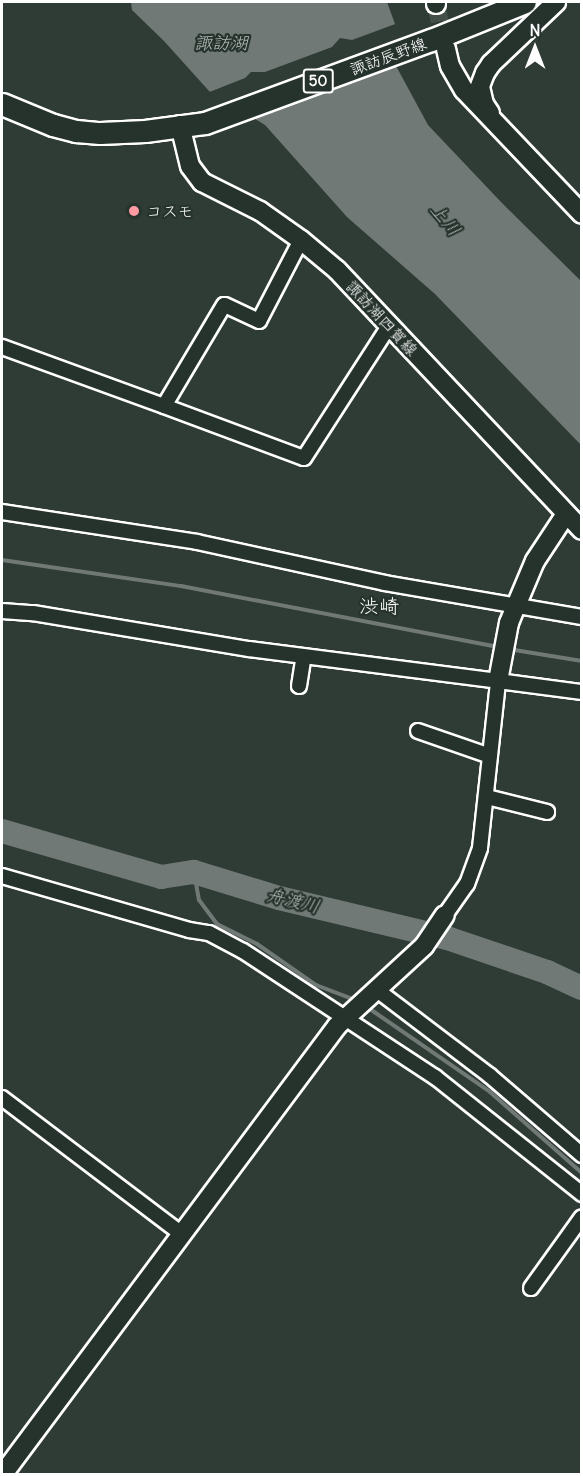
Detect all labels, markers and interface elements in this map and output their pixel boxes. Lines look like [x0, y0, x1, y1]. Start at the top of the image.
north arrow [505, 18, 565, 78]
text: N [529, 20, 541, 40]
water label: 諏訪湖 [194, 32, 248, 54]
street label: 諏訪辰野線 [347, 33, 429, 79]
road number: 50 [302, 69, 334, 93]
water label: 上川 [425, 199, 465, 241]
place label: コスモ [146, 201, 194, 221]
marker: コスモ [127, 204, 141, 218]
street label: 諏訪湖四賀線 [342, 276, 422, 360]
district label: 渋崎 [359, 593, 399, 617]
water label: 舟渡川 [264, 884, 322, 918]

